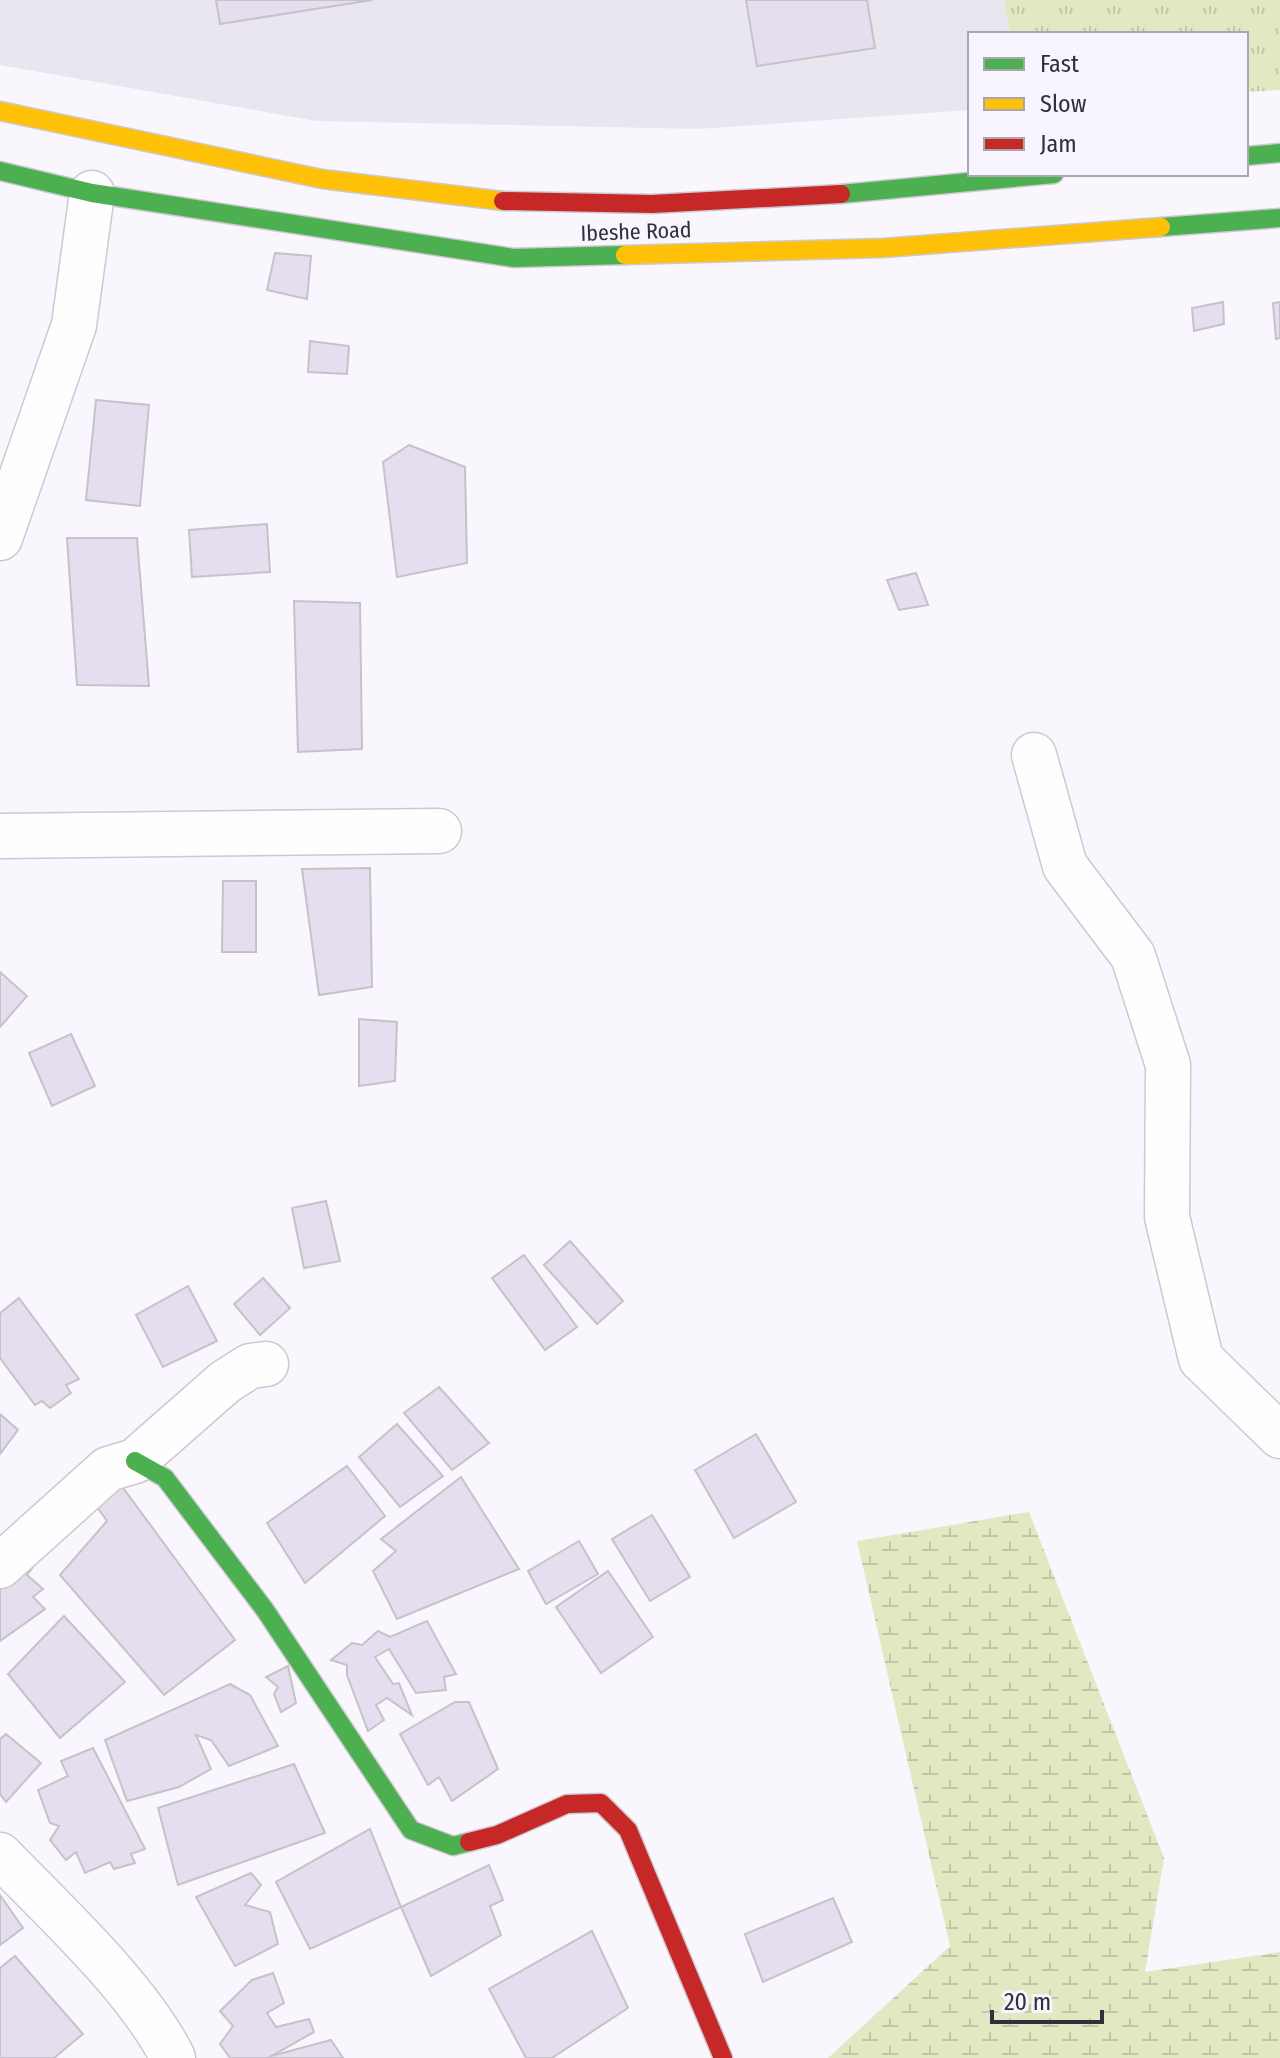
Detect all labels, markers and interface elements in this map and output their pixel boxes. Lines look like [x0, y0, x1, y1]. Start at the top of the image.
legend [968, 32, 1248, 176]
text: Fast [1040, 50, 1079, 78]
text: Slow [1040, 90, 1087, 118]
text: Jam [1040, 130, 1077, 158]
street label: Ibeshe Road [580, 216, 692, 247]
scale bar [992, 1974, 1102, 2024]
text: 20 m [1004, 1988, 1051, 2016]

